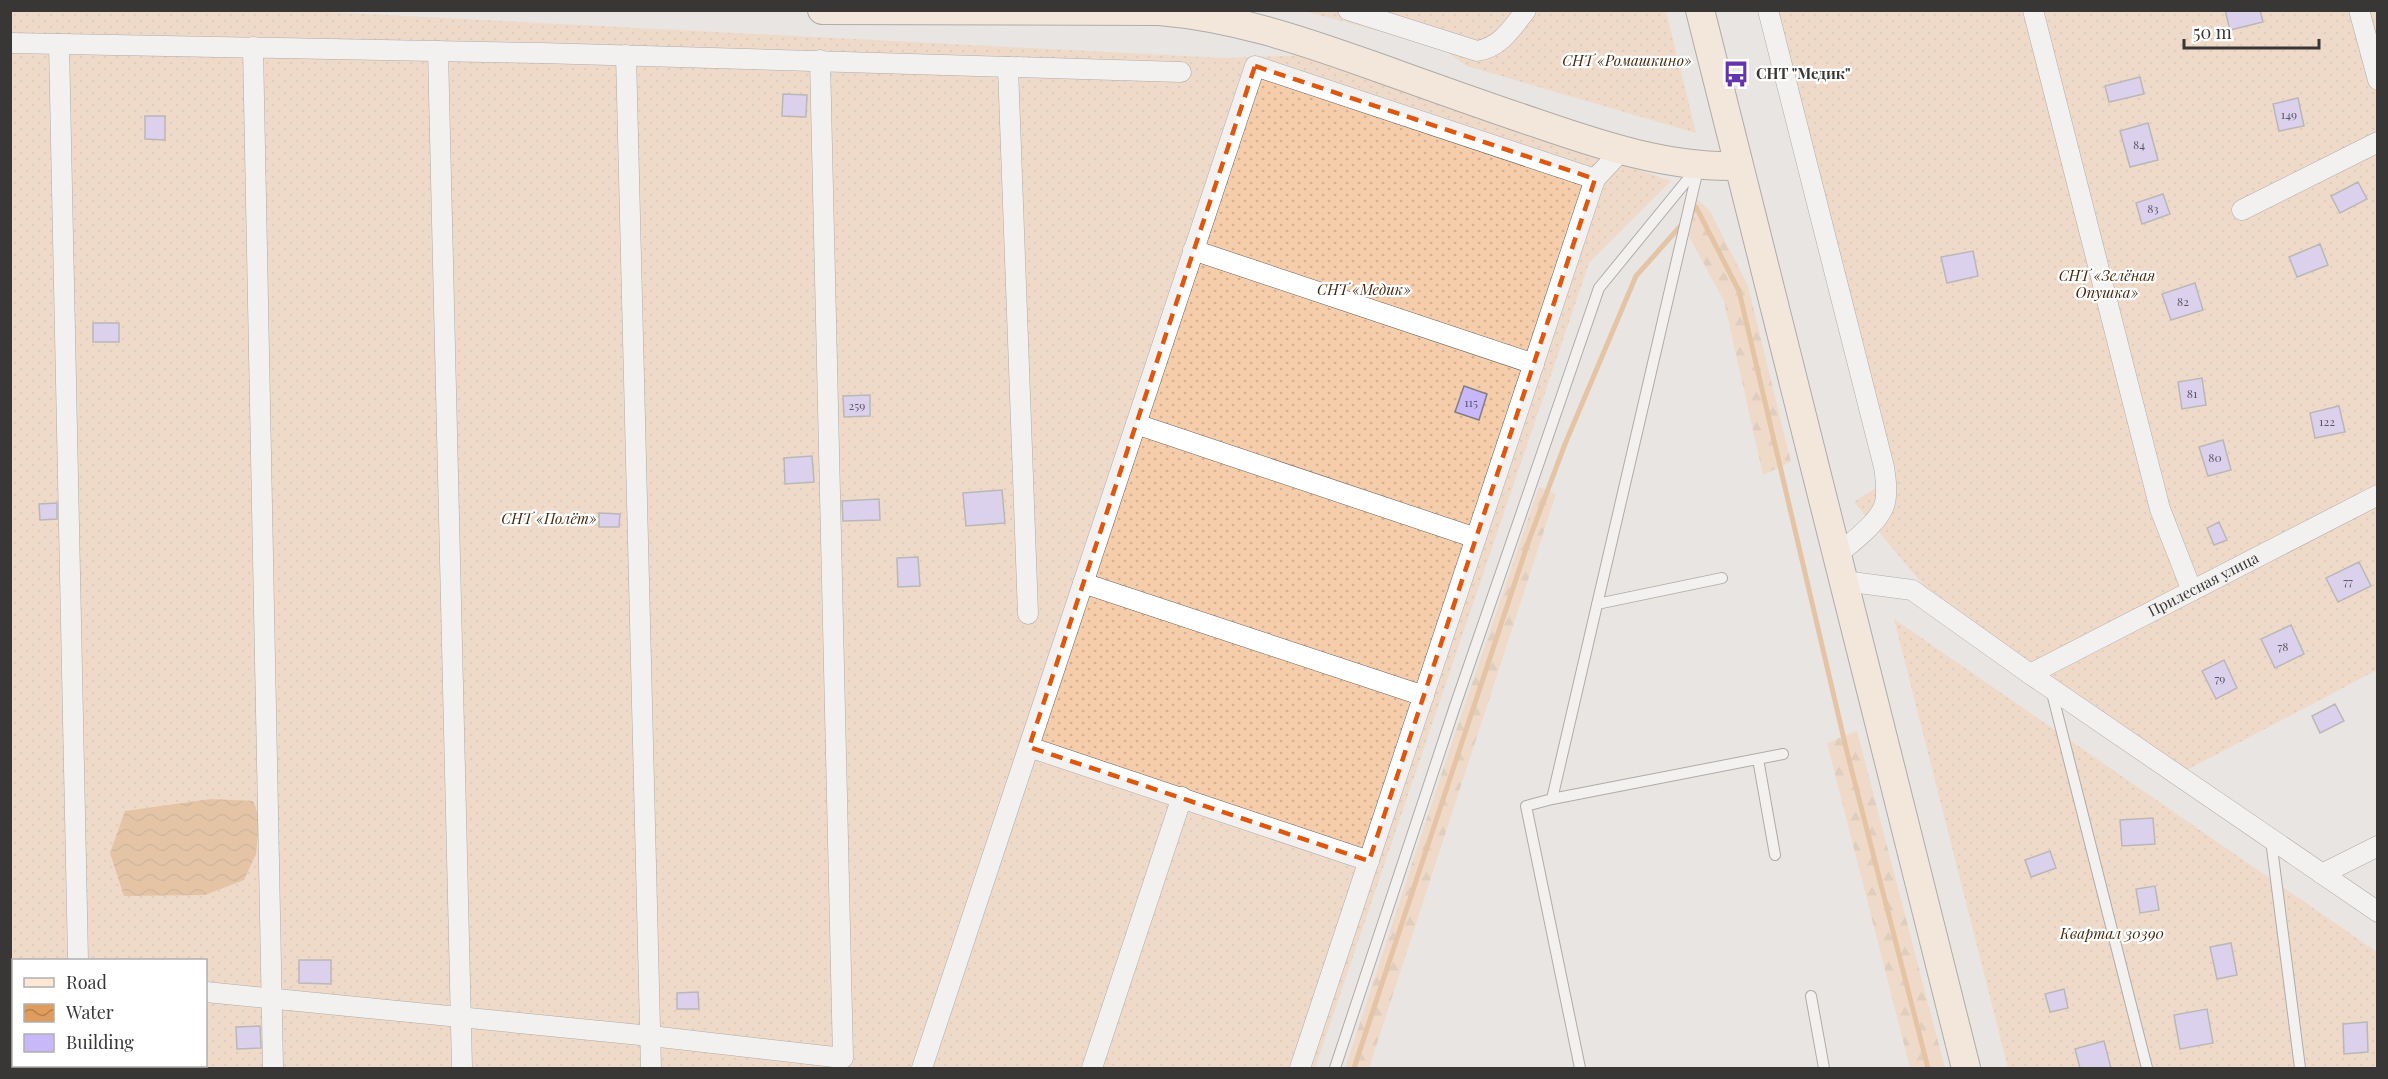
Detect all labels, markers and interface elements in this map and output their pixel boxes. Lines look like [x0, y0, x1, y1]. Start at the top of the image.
scale bar [2184, 12, 2319, 50]
text: 50 m [2193, 20, 2232, 44]
park label: СНТ «Ромашкино» [1562, 50, 1692, 70]
bus stop icon: СНТ "Медик" [1721, 59, 1751, 89]
place label: СНТ "Медик" [1756, 63, 1850, 83]
house number: 149 [2281, 106, 2297, 122]
house number: 84 [2133, 136, 2145, 152]
house number: 83 [2147, 200, 2159, 216]
park label: СНТ «Зелёная Опушка» [2059, 265, 2155, 302]
park label: СНТ «Медик» [1317, 279, 1411, 299]
house number: 82 [2177, 293, 2189, 309]
house number: 81 [2187, 385, 2198, 401]
house number: 115 [1464, 394, 1478, 410]
house number: 259 [849, 397, 865, 413]
house number: 122 [2319, 413, 2335, 429]
house number: 80 [2208, 449, 2222, 465]
park label: СНТ «Полёт» [501, 508, 597, 528]
street label: Прилесная улица [2144, 547, 2262, 621]
house number: 77 [2343, 573, 2353, 589]
house number: 78 [2277, 638, 2289, 654]
house number: 79 [2215, 670, 2225, 686]
park label: Квартал 30390 [2059, 923, 2164, 943]
legend [12, 959, 207, 1067]
text: Road [66, 970, 107, 994]
text: Water [65, 1000, 114, 1024]
text: Building [66, 1030, 134, 1054]

